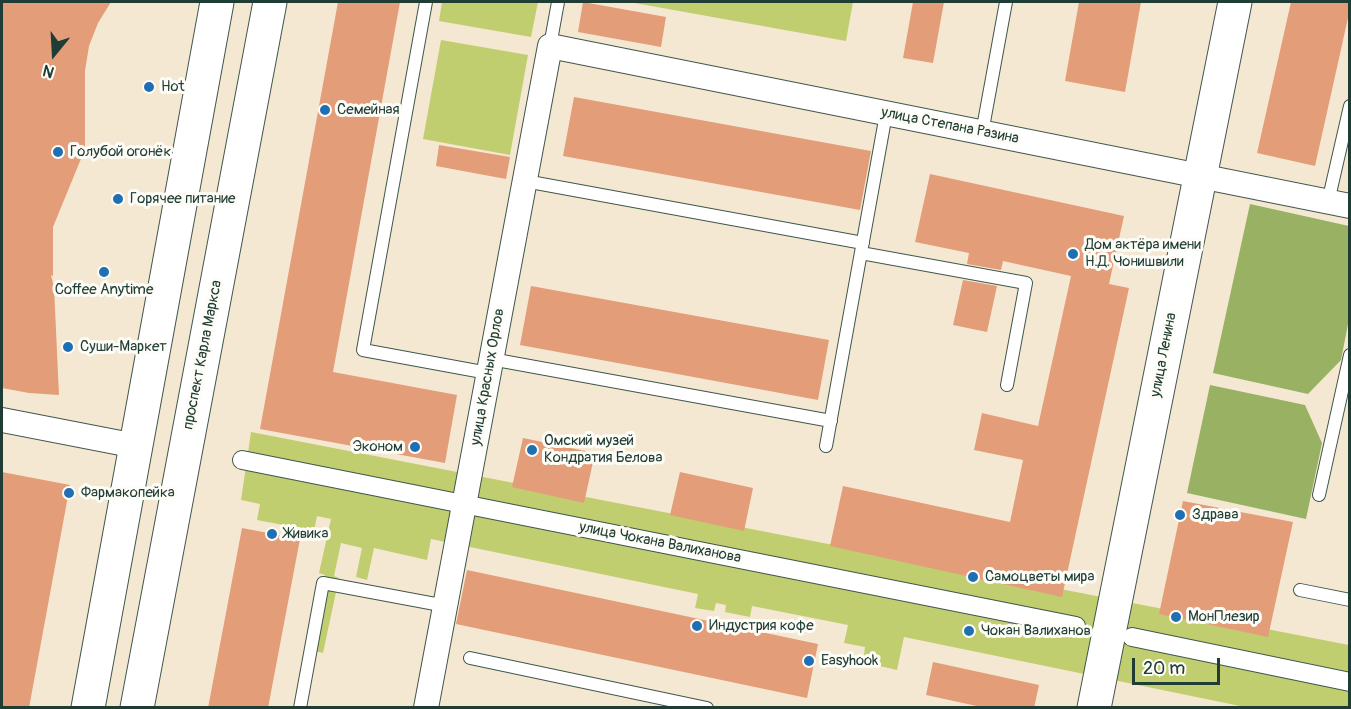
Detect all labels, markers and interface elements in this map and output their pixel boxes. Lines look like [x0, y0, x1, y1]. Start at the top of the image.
north arrow [24, 24, 84, 84]
text: N [40, 60, 57, 82]
place label: Hot [161, 78, 185, 96]
marker: Hot [142, 80, 156, 94]
place label: Семейная [337, 101, 400, 119]
marker: Семейная [318, 103, 332, 117]
street label: улица Степана Разина [880, 104, 1020, 148]
place label: Голубой огонёк [70, 143, 171, 161]
marker: Голубой огонёк [51, 145, 65, 159]
place label: Горячее питание [130, 190, 235, 208]
marker: Горячее питание [111, 192, 125, 206]
place label: Дом актёра имени Н.Д. Чонишвили [1085, 236, 1201, 271]
marker: Дом актёра имени Н.Д. Чонишвили [1066, 247, 1080, 261]
marker: Coffee Anytime [97, 265, 111, 279]
street label: проспект Карла Маркса [180, 279, 226, 431]
place label: Coffee Anytime [55, 281, 153, 299]
street label: улица Красных Орлов [467, 307, 509, 447]
street label: улица Ленина [1147, 311, 1181, 399]
place label: Суши-Маркет [80, 338, 167, 356]
marker: Суши-Маркет [61, 340, 75, 354]
place label: Омский музей Кондратия Белова [544, 432, 662, 467]
place label: Эконом [353, 438, 403, 456]
marker: Эконом [408, 440, 422, 454]
marker: Омский музей Кондратия Белова [525, 443, 539, 457]
place label: Фармакопейка [81, 484, 175, 502]
marker: Фармакопейка [62, 486, 76, 500]
place label: Здрава [1192, 506, 1238, 524]
marker: Здрава [1173, 508, 1187, 522]
street label: улица Чокана Валиханова [578, 518, 742, 568]
place label: Живика [284, 525, 328, 543]
marker: Живика [265, 527, 279, 541]
place label: Самоцветы мира [985, 568, 1094, 586]
marker: Самоцветы мира [966, 570, 980, 584]
place label: МонПлезир [1188, 608, 1260, 626]
marker: МонПлезир [1169, 610, 1183, 624]
place label: Индустрия кофе [709, 617, 814, 635]
marker: Индустрия кофе [690, 619, 704, 633]
place label: Чокан Валиханов [981, 622, 1091, 640]
marker: Чокан Валиханов [962, 624, 976, 638]
scale bar [1135, 646, 1224, 684]
place label: Easyhook [821, 652, 878, 670]
marker: Easyhook [802, 654, 816, 668]
text: 20 m [1143, 657, 1185, 680]

